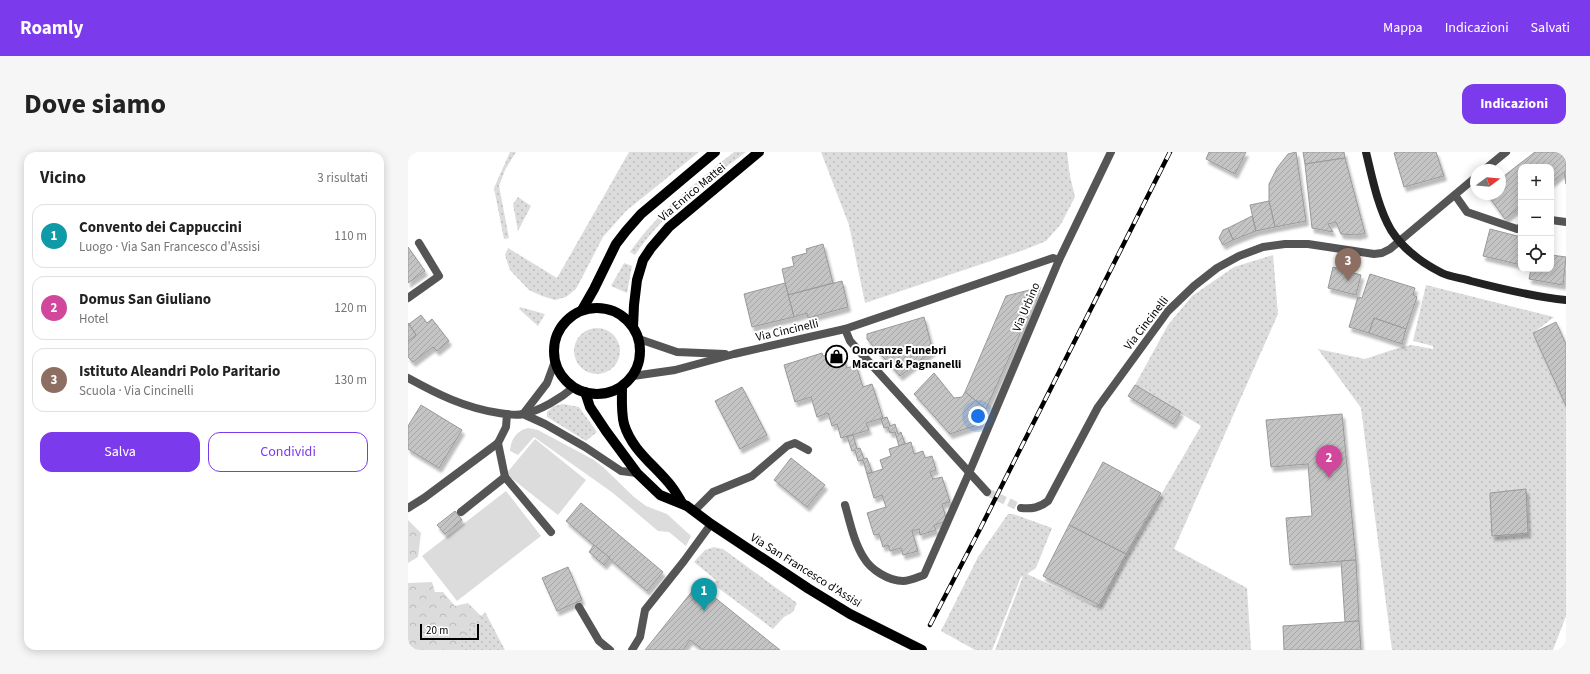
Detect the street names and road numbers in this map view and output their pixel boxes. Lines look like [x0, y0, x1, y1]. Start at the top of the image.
street label: Via Enrico Mattei [655, 159, 730, 226]
street label: Via Urbino [1008, 280, 1044, 335]
street label: Via Cincinelli [1120, 293, 1173, 354]
street label: Via Cincinelli [754, 315, 820, 346]
street label: Via San Francesco d'Assisi [747, 529, 865, 612]

